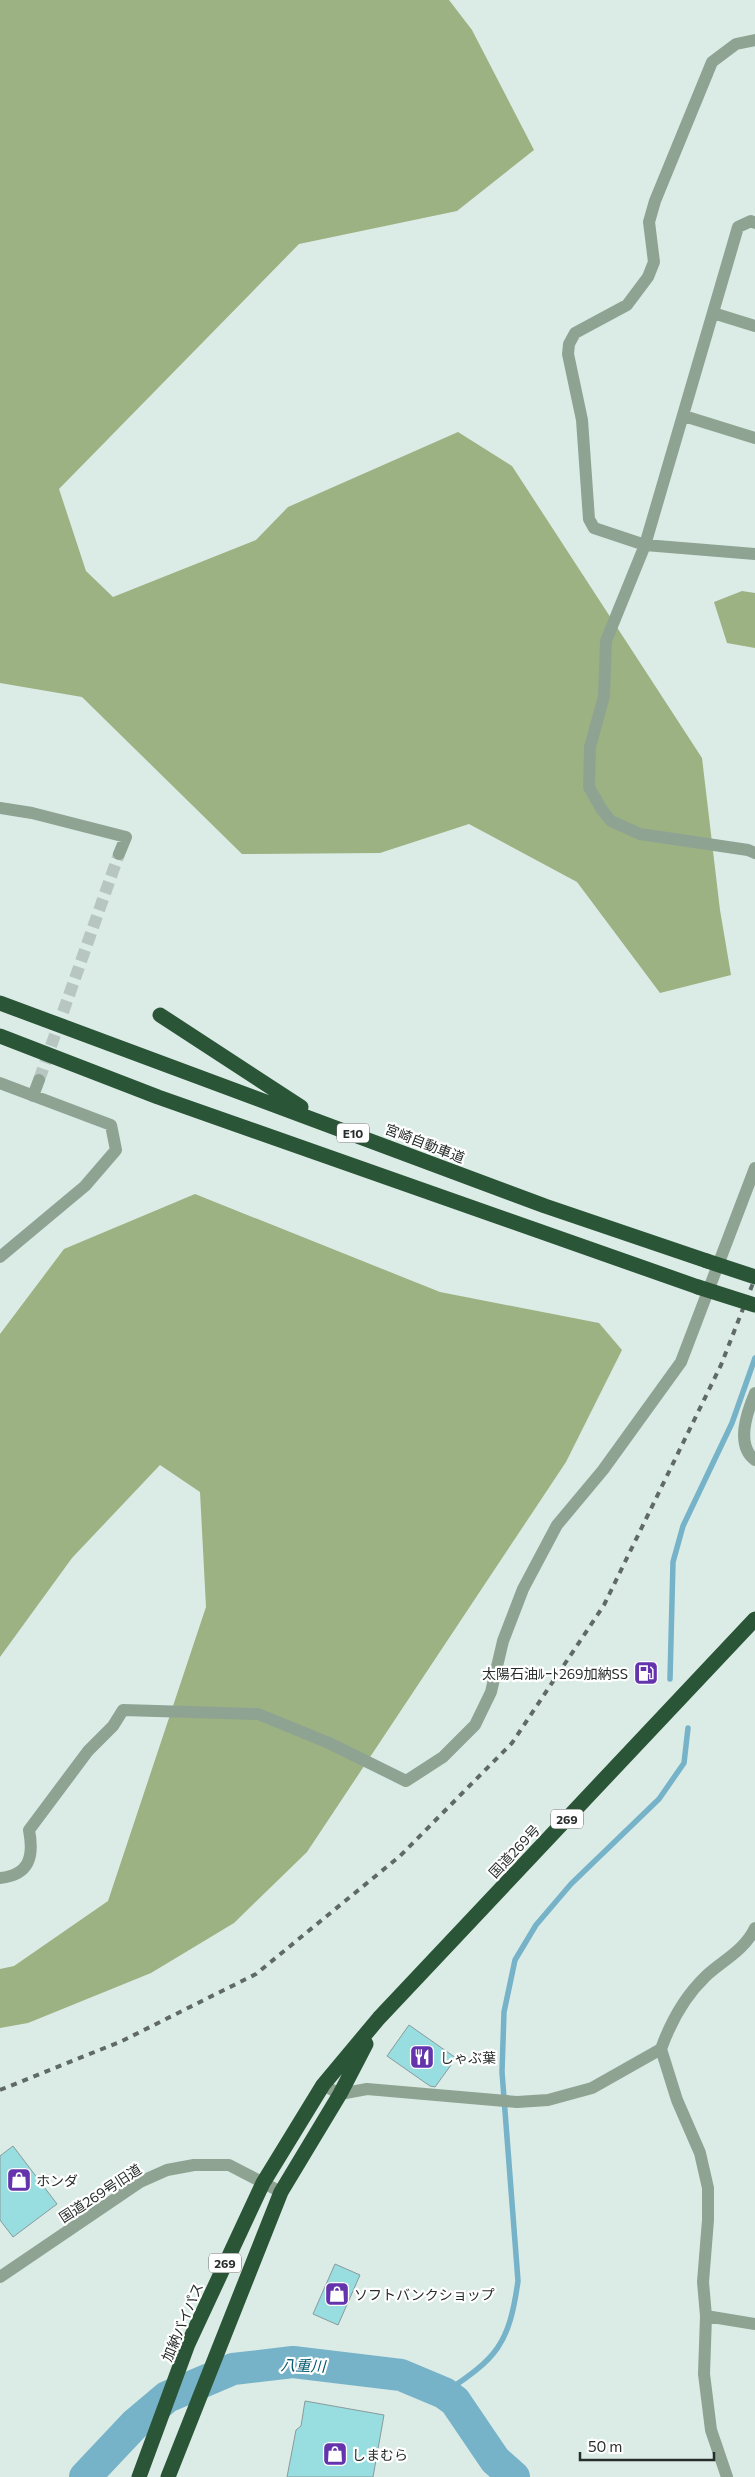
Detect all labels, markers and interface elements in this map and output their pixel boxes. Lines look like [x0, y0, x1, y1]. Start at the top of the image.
street label: 宮崎自動車道 [383, 1120, 467, 1166]
road number: E10 [337, 1124, 369, 1142]
fuel station icon: 太陽石油ﾙｰﾄ269加納SS [633, 1660, 659, 1686]
place label: 太陽石油ﾙｰﾄ269加納SS [482, 1665, 628, 1682]
road number: 269 [551, 1810, 583, 1828]
street label: 国道269号 [485, 1821, 543, 1881]
restaurant icon: しゃぶ葉 [409, 2044, 435, 2070]
place label: しゃぶ葉 [440, 2049, 496, 2066]
street label: 国道269号旧道 [56, 2160, 144, 2226]
shop icon: ホンダ [6, 2167, 32, 2193]
place label: ホンダ [36, 2172, 78, 2189]
road number: 269 [209, 2254, 241, 2272]
street label: 加納バイパス [158, 2280, 206, 2364]
shop icon: ソフトバンクショップ [324, 2281, 350, 2307]
place label: ソフトバンクショップ [354, 2286, 495, 2303]
water label: 八重川 [280, 2355, 328, 2375]
scale bar [580, 2430, 714, 2462]
text: 50 m [588, 2437, 622, 2455]
shop icon: しまむら [322, 2441, 348, 2467]
place label: しまむら [352, 2446, 408, 2463]

